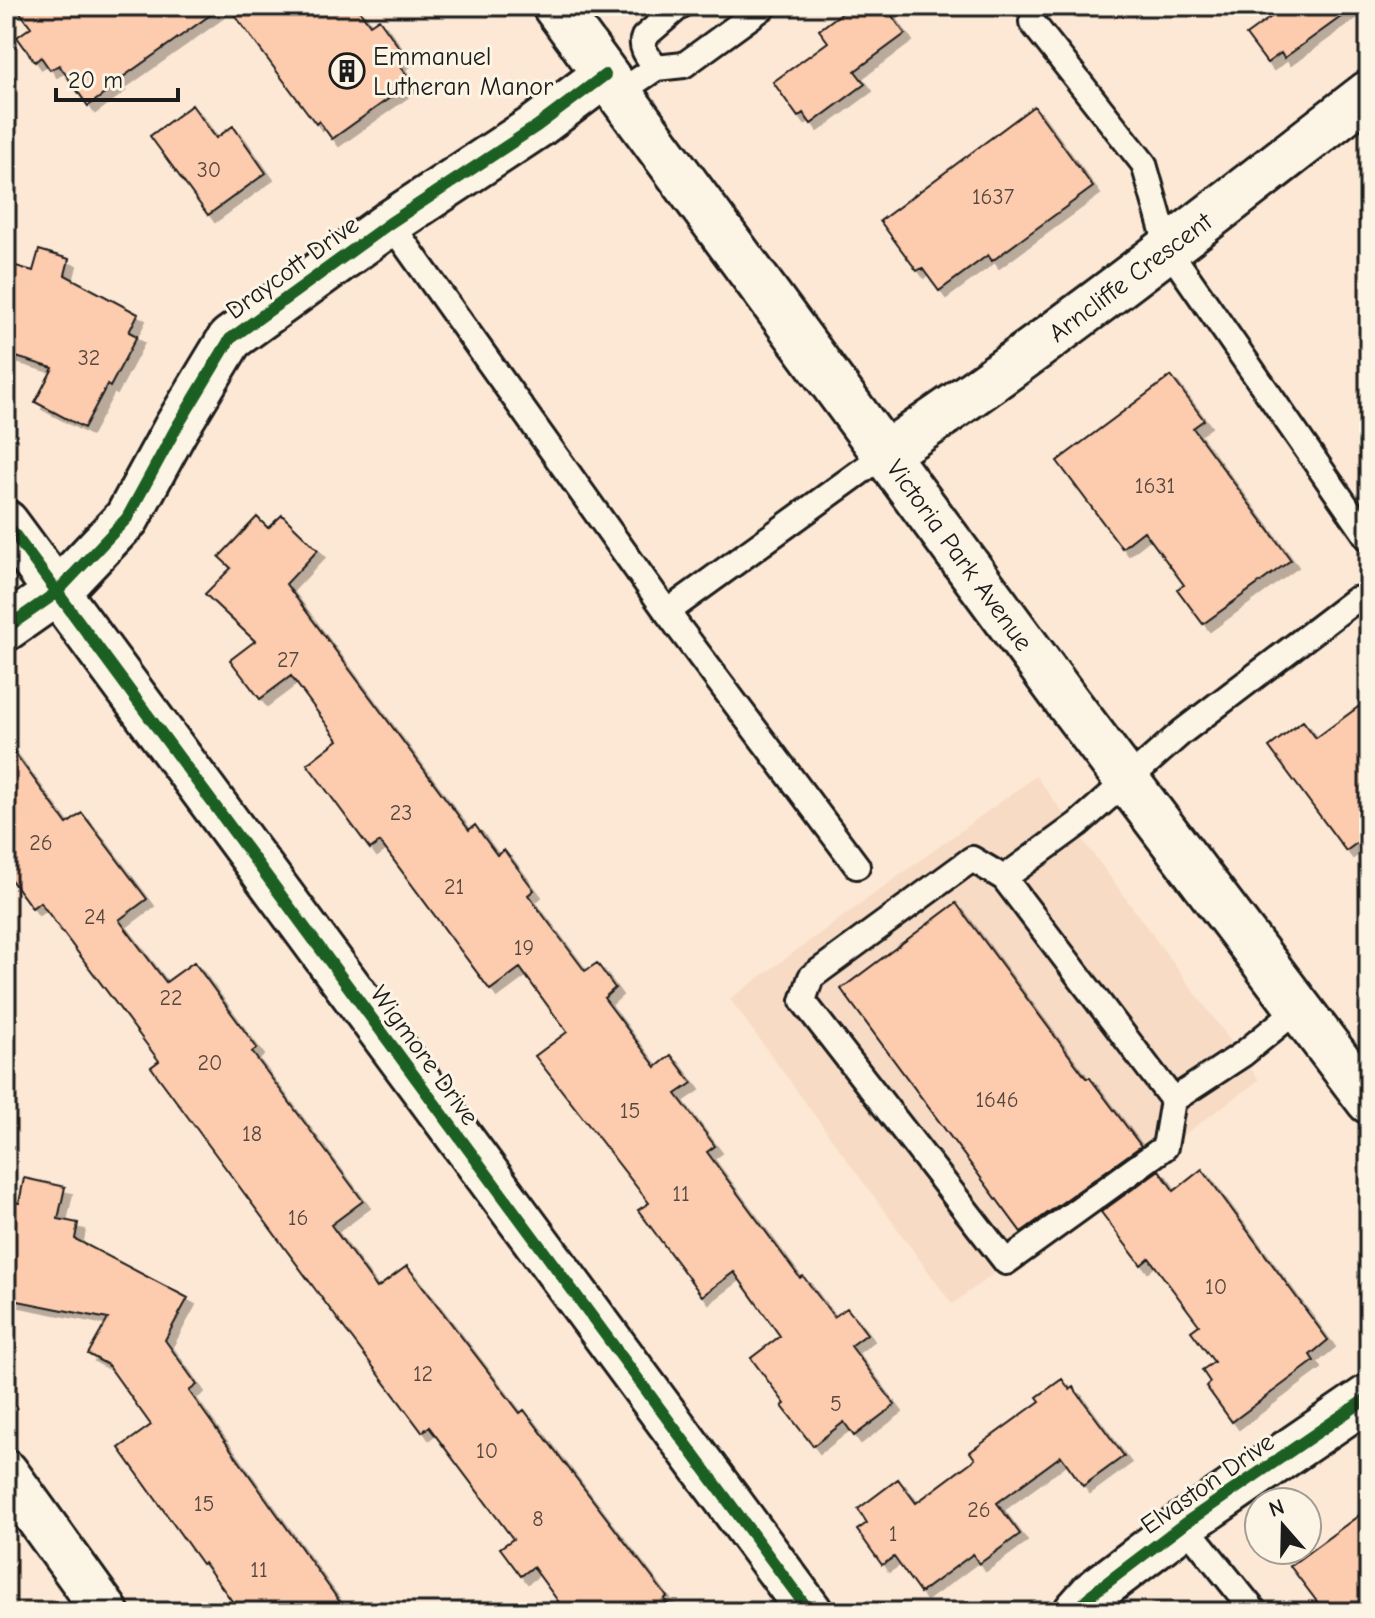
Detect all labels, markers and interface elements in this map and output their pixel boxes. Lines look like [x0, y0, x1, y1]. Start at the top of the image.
place label: Emmanuel Lutheran Manor [373, 42, 554, 102]
scale bar [56, 52, 178, 102]
building icon: Emmanuel Lutheran Manor [328, 52, 366, 90]
text: 20 m [68, 66, 123, 94]
house number: 30 [197, 157, 221, 183]
house number: 1637 [972, 184, 1015, 210]
street label: Arncliffe Crescent [1043, 206, 1219, 349]
street label: Draycott Drive [221, 210, 365, 326]
house number: 32 [78, 345, 100, 371]
street label: Victoria Park Avenue [880, 454, 1039, 657]
house number: 1631 [1135, 473, 1175, 499]
house number: 27 [277, 647, 300, 673]
house number: 23 [390, 800, 412, 826]
house number: 26 [29, 830, 53, 856]
house number: 21 [444, 874, 464, 900]
house number: 24 [84, 904, 106, 930]
house number: 19 [514, 935, 534, 961]
street label: Wigmore Drive [364, 980, 485, 1131]
house number: 22 [159, 985, 183, 1011]
house number: 20 [198, 1050, 222, 1076]
house number: 1646 [975, 1087, 1019, 1113]
house number: 15 [620, 1098, 640, 1124]
house number: 18 [242, 1121, 262, 1147]
house number: 11 [672, 1181, 690, 1207]
house number: 16 [288, 1205, 308, 1231]
house number: 10 [1205, 1274, 1227, 1300]
house number: 12 [413, 1361, 433, 1387]
house number: 5 [830, 1391, 842, 1417]
street label: Elvaston Drive [1135, 1427, 1280, 1541]
house number: 10 [476, 1438, 498, 1464]
north arrow [1243, 1486, 1323, 1566]
house number: 15 [194, 1491, 214, 1517]
text: N [1265, 1493, 1288, 1523]
house number: 26 [967, 1497, 991, 1523]
house number: 8 [532, 1506, 544, 1532]
house number: 1 [889, 1521, 897, 1547]
house number: 11 [250, 1557, 268, 1583]

